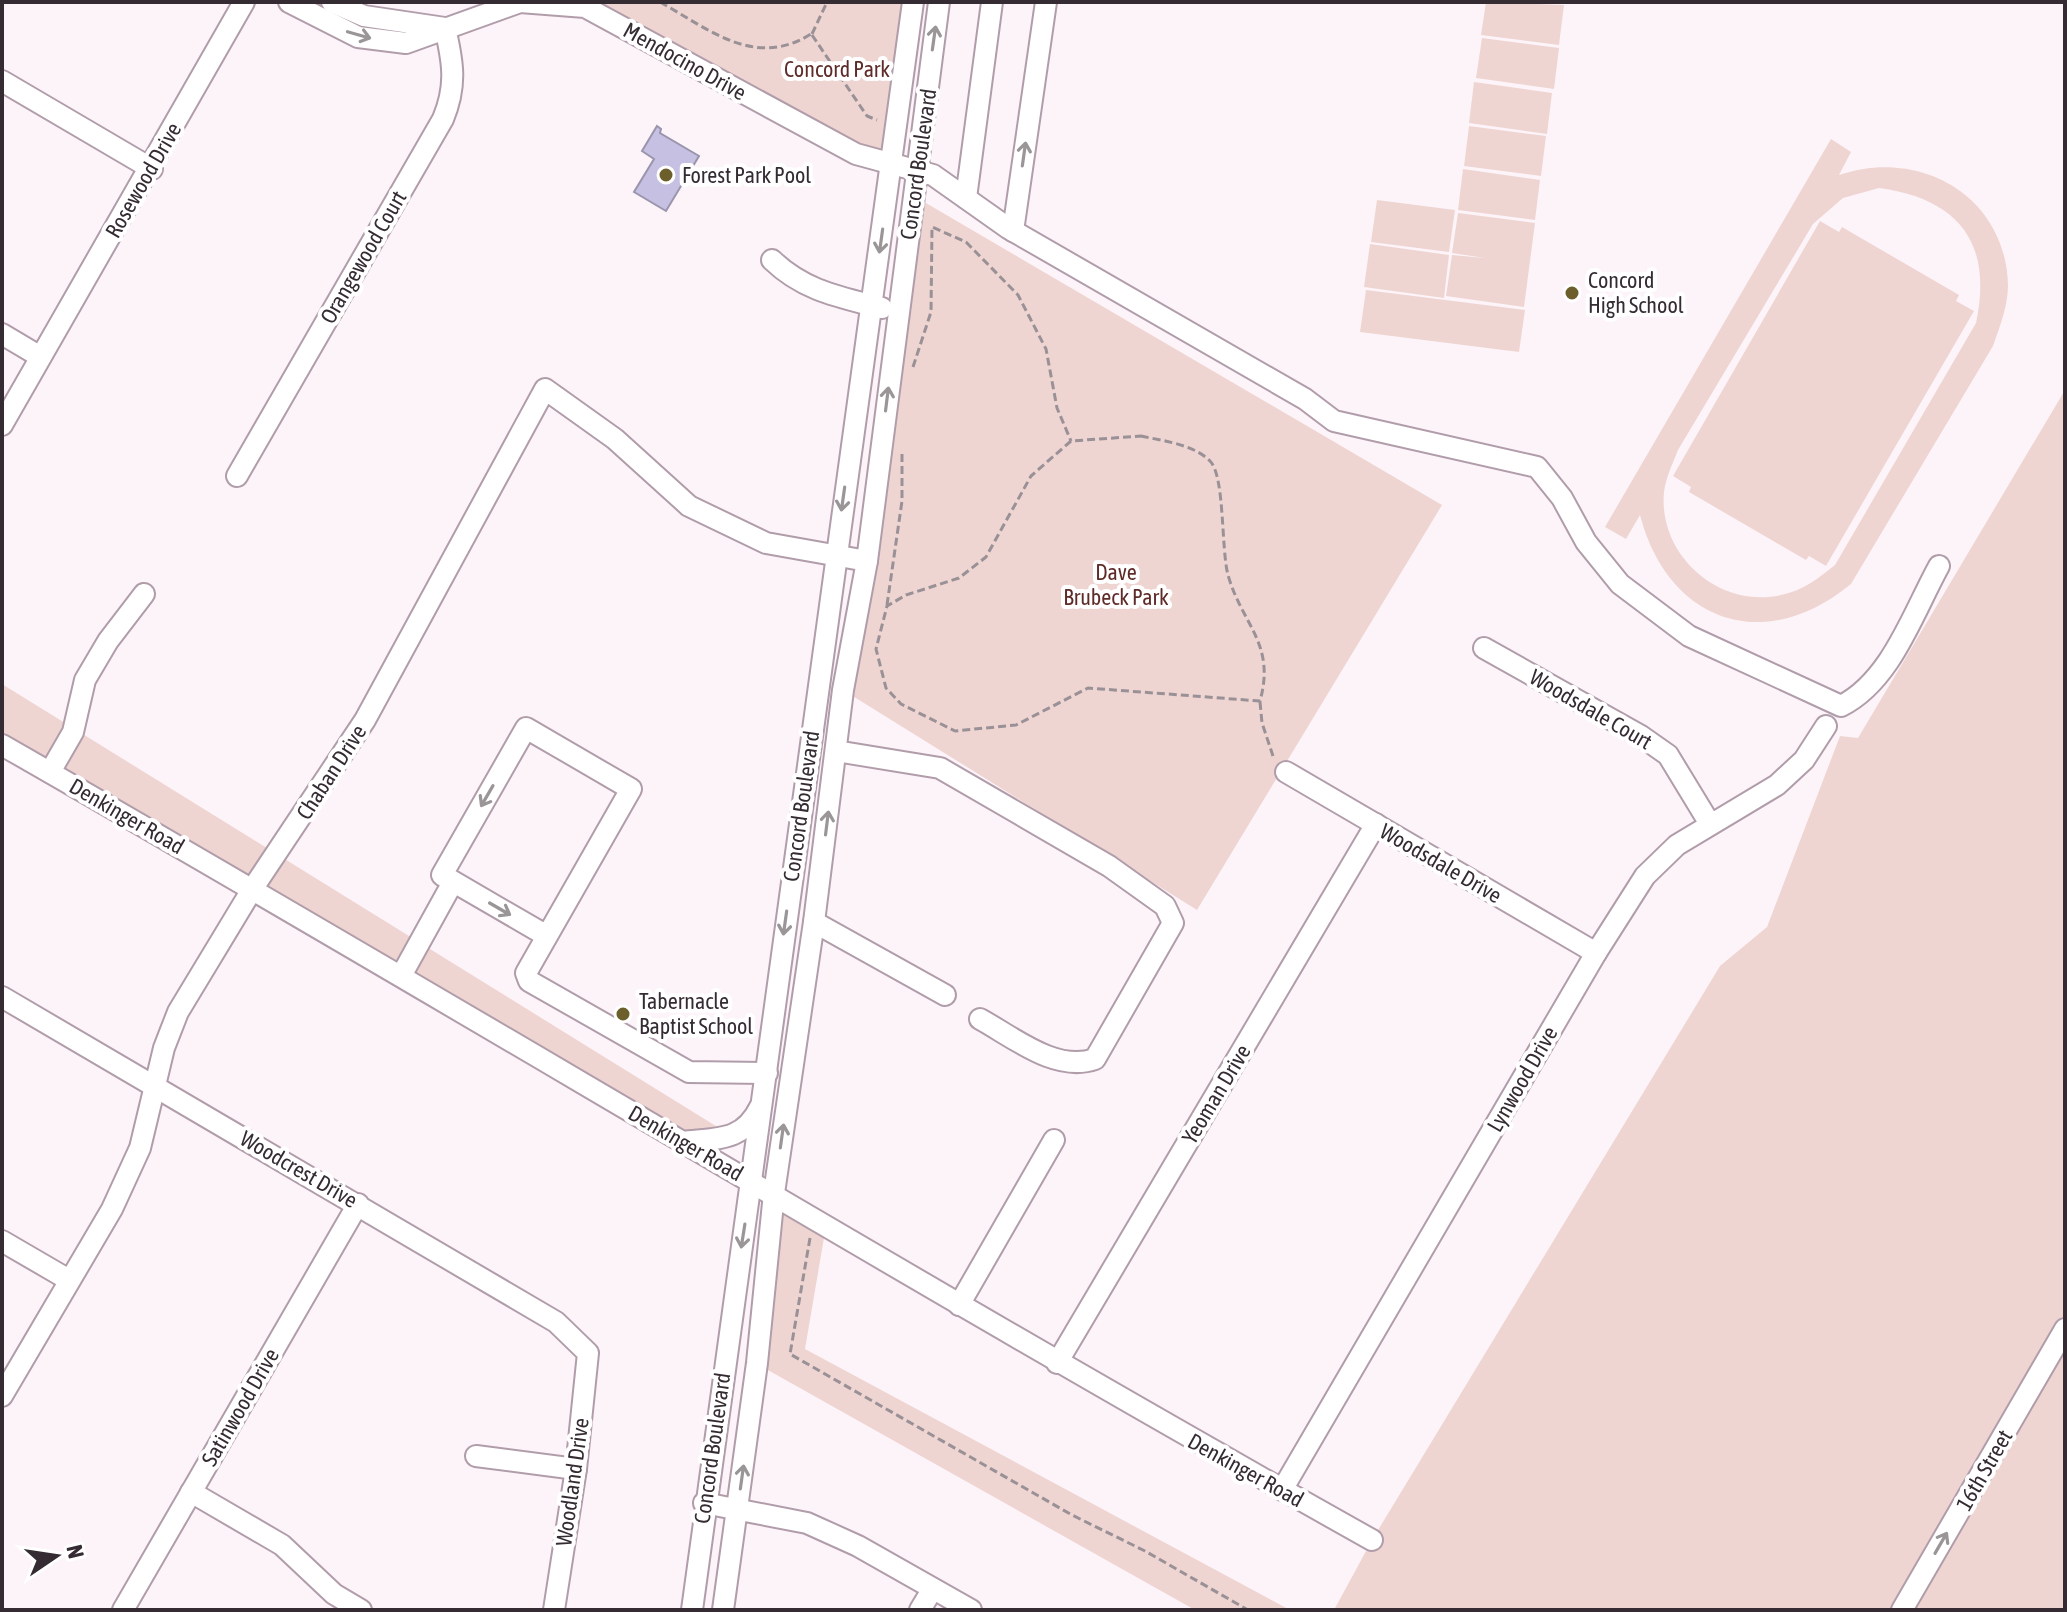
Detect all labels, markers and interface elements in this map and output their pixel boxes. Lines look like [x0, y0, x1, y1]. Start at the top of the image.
street label: Mendocino Drive [619, 17, 751, 105]
one-way arrow [927, 25, 942, 52]
one-way arrow [346, 28, 372, 43]
park label: Concord Park [784, 56, 890, 82]
street label: Concord Boulevard [895, 87, 941, 241]
street label: Rosewood Drive [100, 118, 186, 242]
one-way arrow [1017, 142, 1032, 167]
place label: Forest Park Pool [682, 162, 811, 188]
marker: Forest Park Pool [657, 166, 675, 184]
street label: Orangewood Court [314, 186, 412, 328]
one-way arrow [873, 228, 888, 254]
place label: Concord High School [1588, 267, 1684, 318]
marker: Concord High School [1563, 284, 1581, 302]
one-way arrow [880, 387, 895, 413]
one-way arrow [835, 485, 850, 511]
park label: Dave Brubeck Park [1063, 559, 1169, 610]
street label: Woodsdale Court [1525, 664, 1657, 754]
street label: Chaban Drive [291, 720, 371, 824]
street label: Concord Boulevard [778, 729, 824, 883]
street label: Denkinger Road [65, 773, 189, 859]
one-way arrow [479, 784, 495, 807]
one-way arrow [819, 810, 834, 837]
street label: Woodsdale Drive [1376, 818, 1506, 908]
one-way arrow [488, 901, 511, 917]
one-way arrow [777, 910, 792, 935]
place label: Tabernacle Baptist School [639, 988, 753, 1039]
marker: Tabernacle Baptist School [614, 1005, 632, 1023]
street label: Lynwood Drive [1481, 1022, 1563, 1136]
street label: Yeoman Drive [1176, 1040, 1256, 1148]
street label: Denkinger Road [624, 1100, 748, 1186]
one-way arrow [775, 1124, 790, 1149]
street label: Woodcrest Drive [236, 1125, 362, 1213]
one-way arrow [735, 1223, 750, 1248]
street label: Satinwood Drive [196, 1344, 284, 1470]
street label: Concord Boulevard [689, 1371, 735, 1525]
street label: Woodland Drive [550, 1416, 594, 1548]
street label: 16th Street [1950, 1425, 2018, 1515]
street label: Denkinger Road [1184, 1428, 1308, 1512]
one-way arrow [734, 1464, 749, 1491]
north arrow [16, 1516, 96, 1596]
one-way arrow [1934, 1531, 1950, 1554]
text: N [61, 1542, 90, 1561]

